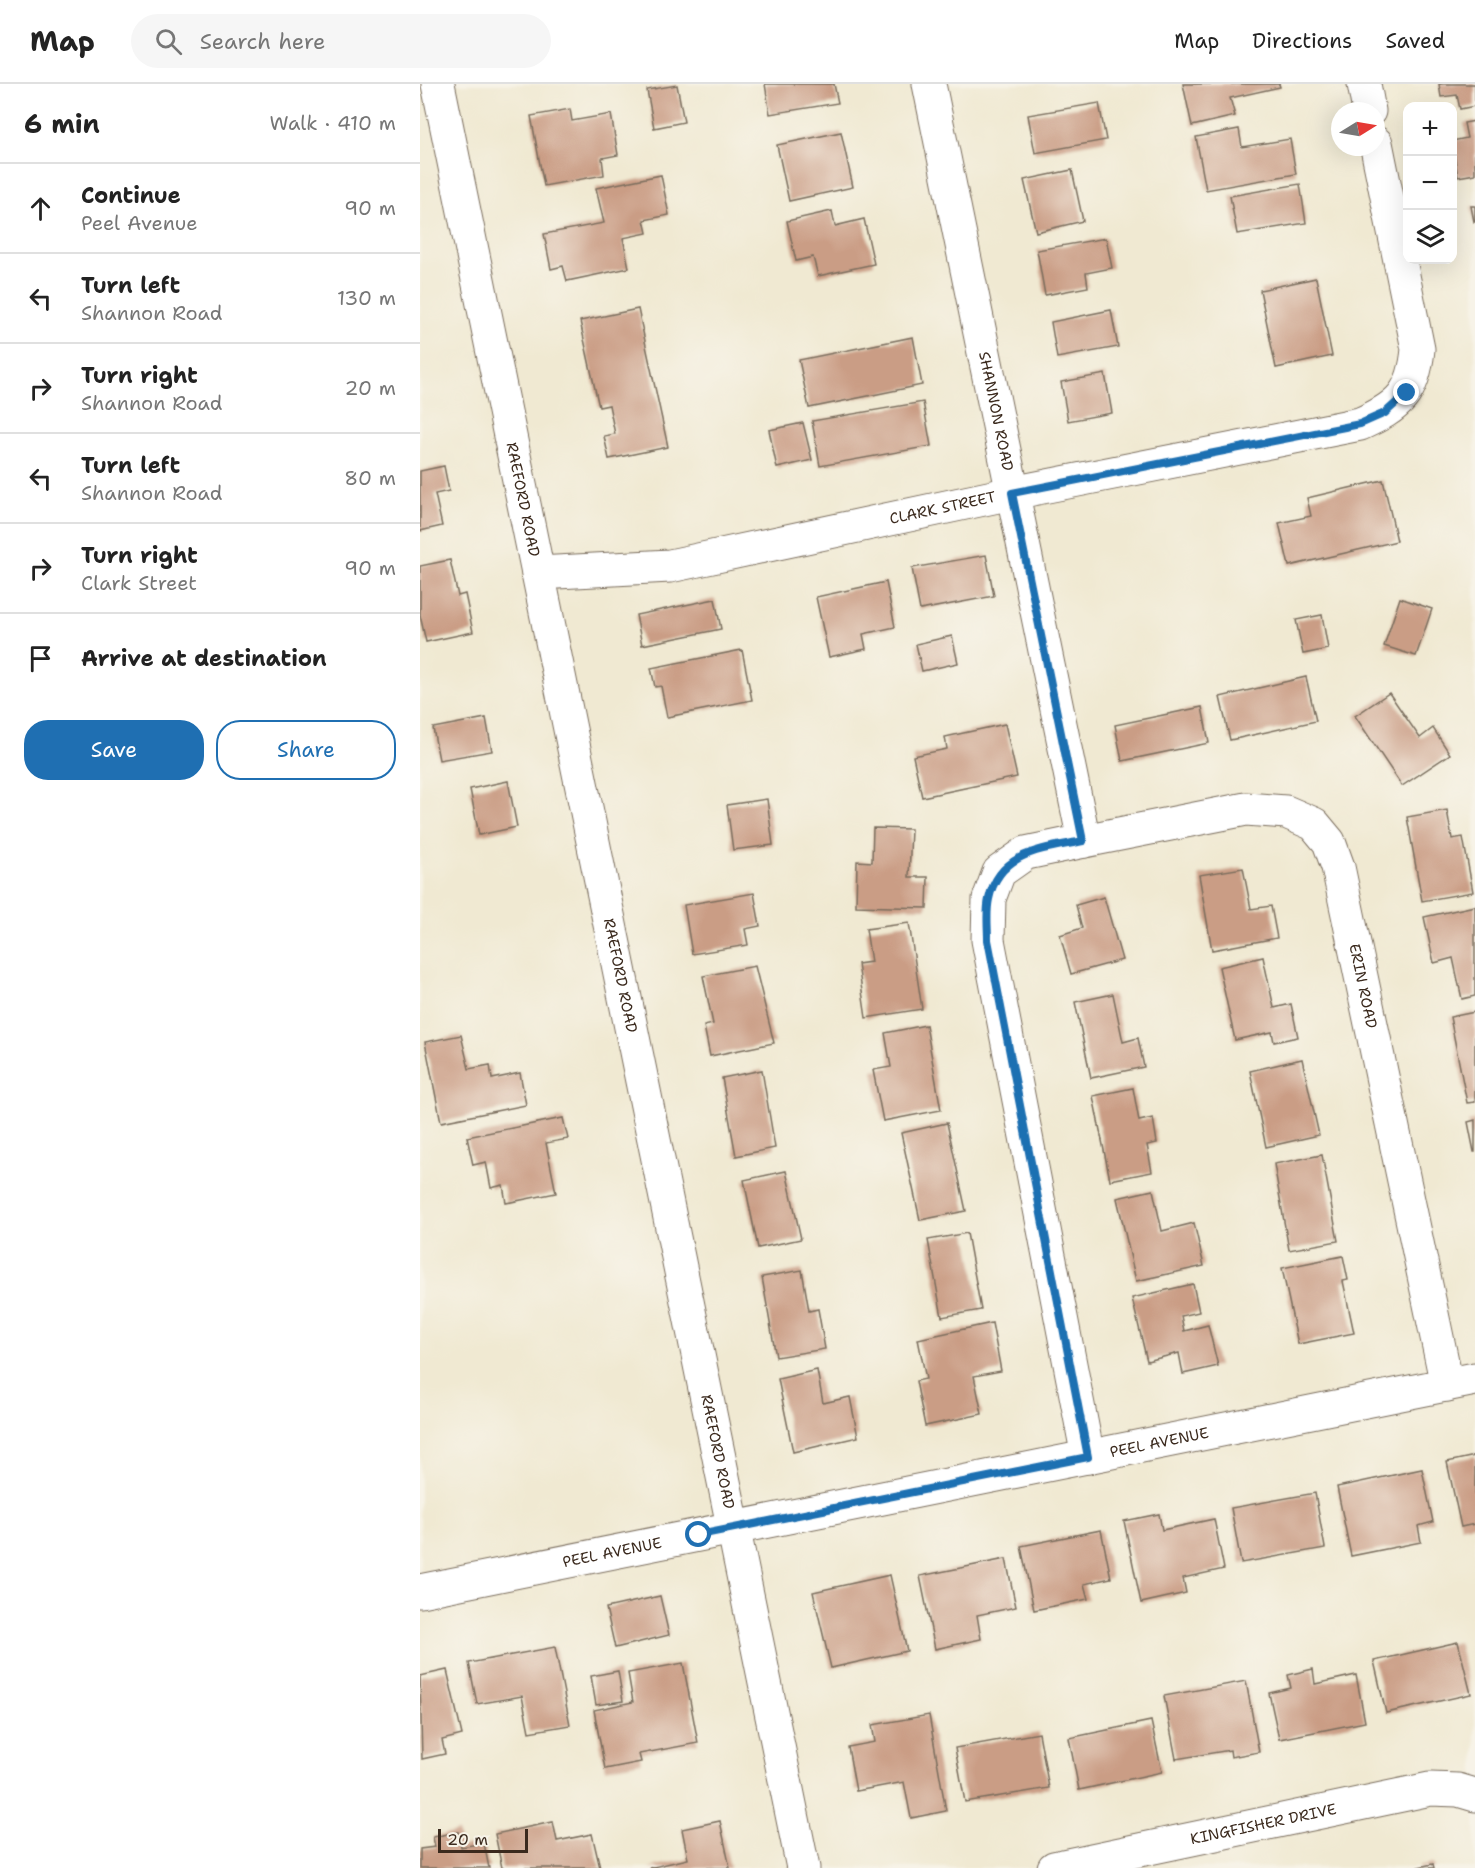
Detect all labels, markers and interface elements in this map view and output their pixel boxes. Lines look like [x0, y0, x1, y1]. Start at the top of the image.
search box [131, 14, 551, 68]
text: Map [30, 22, 95, 60]
icon: search [152, 25, 185, 58]
text: Search here [200, 27, 325, 56]
text: Map [1174, 27, 1219, 55]
text: Directions [1252, 27, 1352, 55]
text: Saved [1385, 27, 1445, 55]
north arrow [1331, 102, 1385, 156]
map controls [1403, 102, 1457, 264]
button: + [1403, 102, 1457, 156]
text: 6 min [24, 106, 100, 141]
text: Walk · 410 m [270, 110, 396, 136]
button: − [1403, 156, 1457, 210]
text: Continue [81, 181, 181, 210]
icon: ahead [24, 192, 57, 225]
text: 90 m [344, 195, 396, 221]
text: Peel Avenue [81, 210, 197, 236]
button: layers [1403, 210, 1457, 264]
text: Turn left [81, 271, 180, 300]
icon: left [24, 282, 57, 315]
text: 130 m [337, 285, 396, 311]
text: Shannon Road [81, 300, 223, 326]
street label: SHANNON ROAD [974, 350, 1018, 473]
text: Turn right [81, 361, 198, 390]
icon: right [24, 372, 57, 405]
text: 20 m [345, 375, 396, 401]
route end [1393, 379, 1419, 405]
text: Shannon Road [81, 390, 223, 416]
street label: RAEFORD ROAD [502, 440, 544, 558]
text: Turn left [81, 451, 180, 480]
icon: left [24, 462, 57, 495]
text: 80 m [344, 465, 396, 491]
text: Shannon Road [81, 480, 223, 506]
street label: CLARK STREET [888, 487, 998, 529]
text: Turn right [81, 541, 198, 570]
icon: right [24, 552, 57, 585]
text: 90 m [344, 555, 396, 581]
text: Clark Street [81, 570, 197, 596]
icon: arrive [24, 642, 57, 675]
text: Arrive at destination [81, 644, 327, 673]
button: Save [24, 720, 204, 780]
button: Share [216, 720, 396, 780]
street label: RAEFORD ROAD [599, 917, 642, 1035]
street label: ERIN ROAD [1344, 942, 1382, 1030]
street label: RAEFORD ROAD [696, 1393, 739, 1511]
street label: PEEL AVENUE [1108, 1423, 1210, 1462]
route start [685, 1521, 711, 1547]
street label: PEEL AVENUE [561, 1533, 663, 1572]
street label: KINGFISHER DRIVE [1189, 1799, 1338, 1849]
scale bar [438, 1826, 528, 1854]
text: 20 m [447, 1829, 488, 1850]

